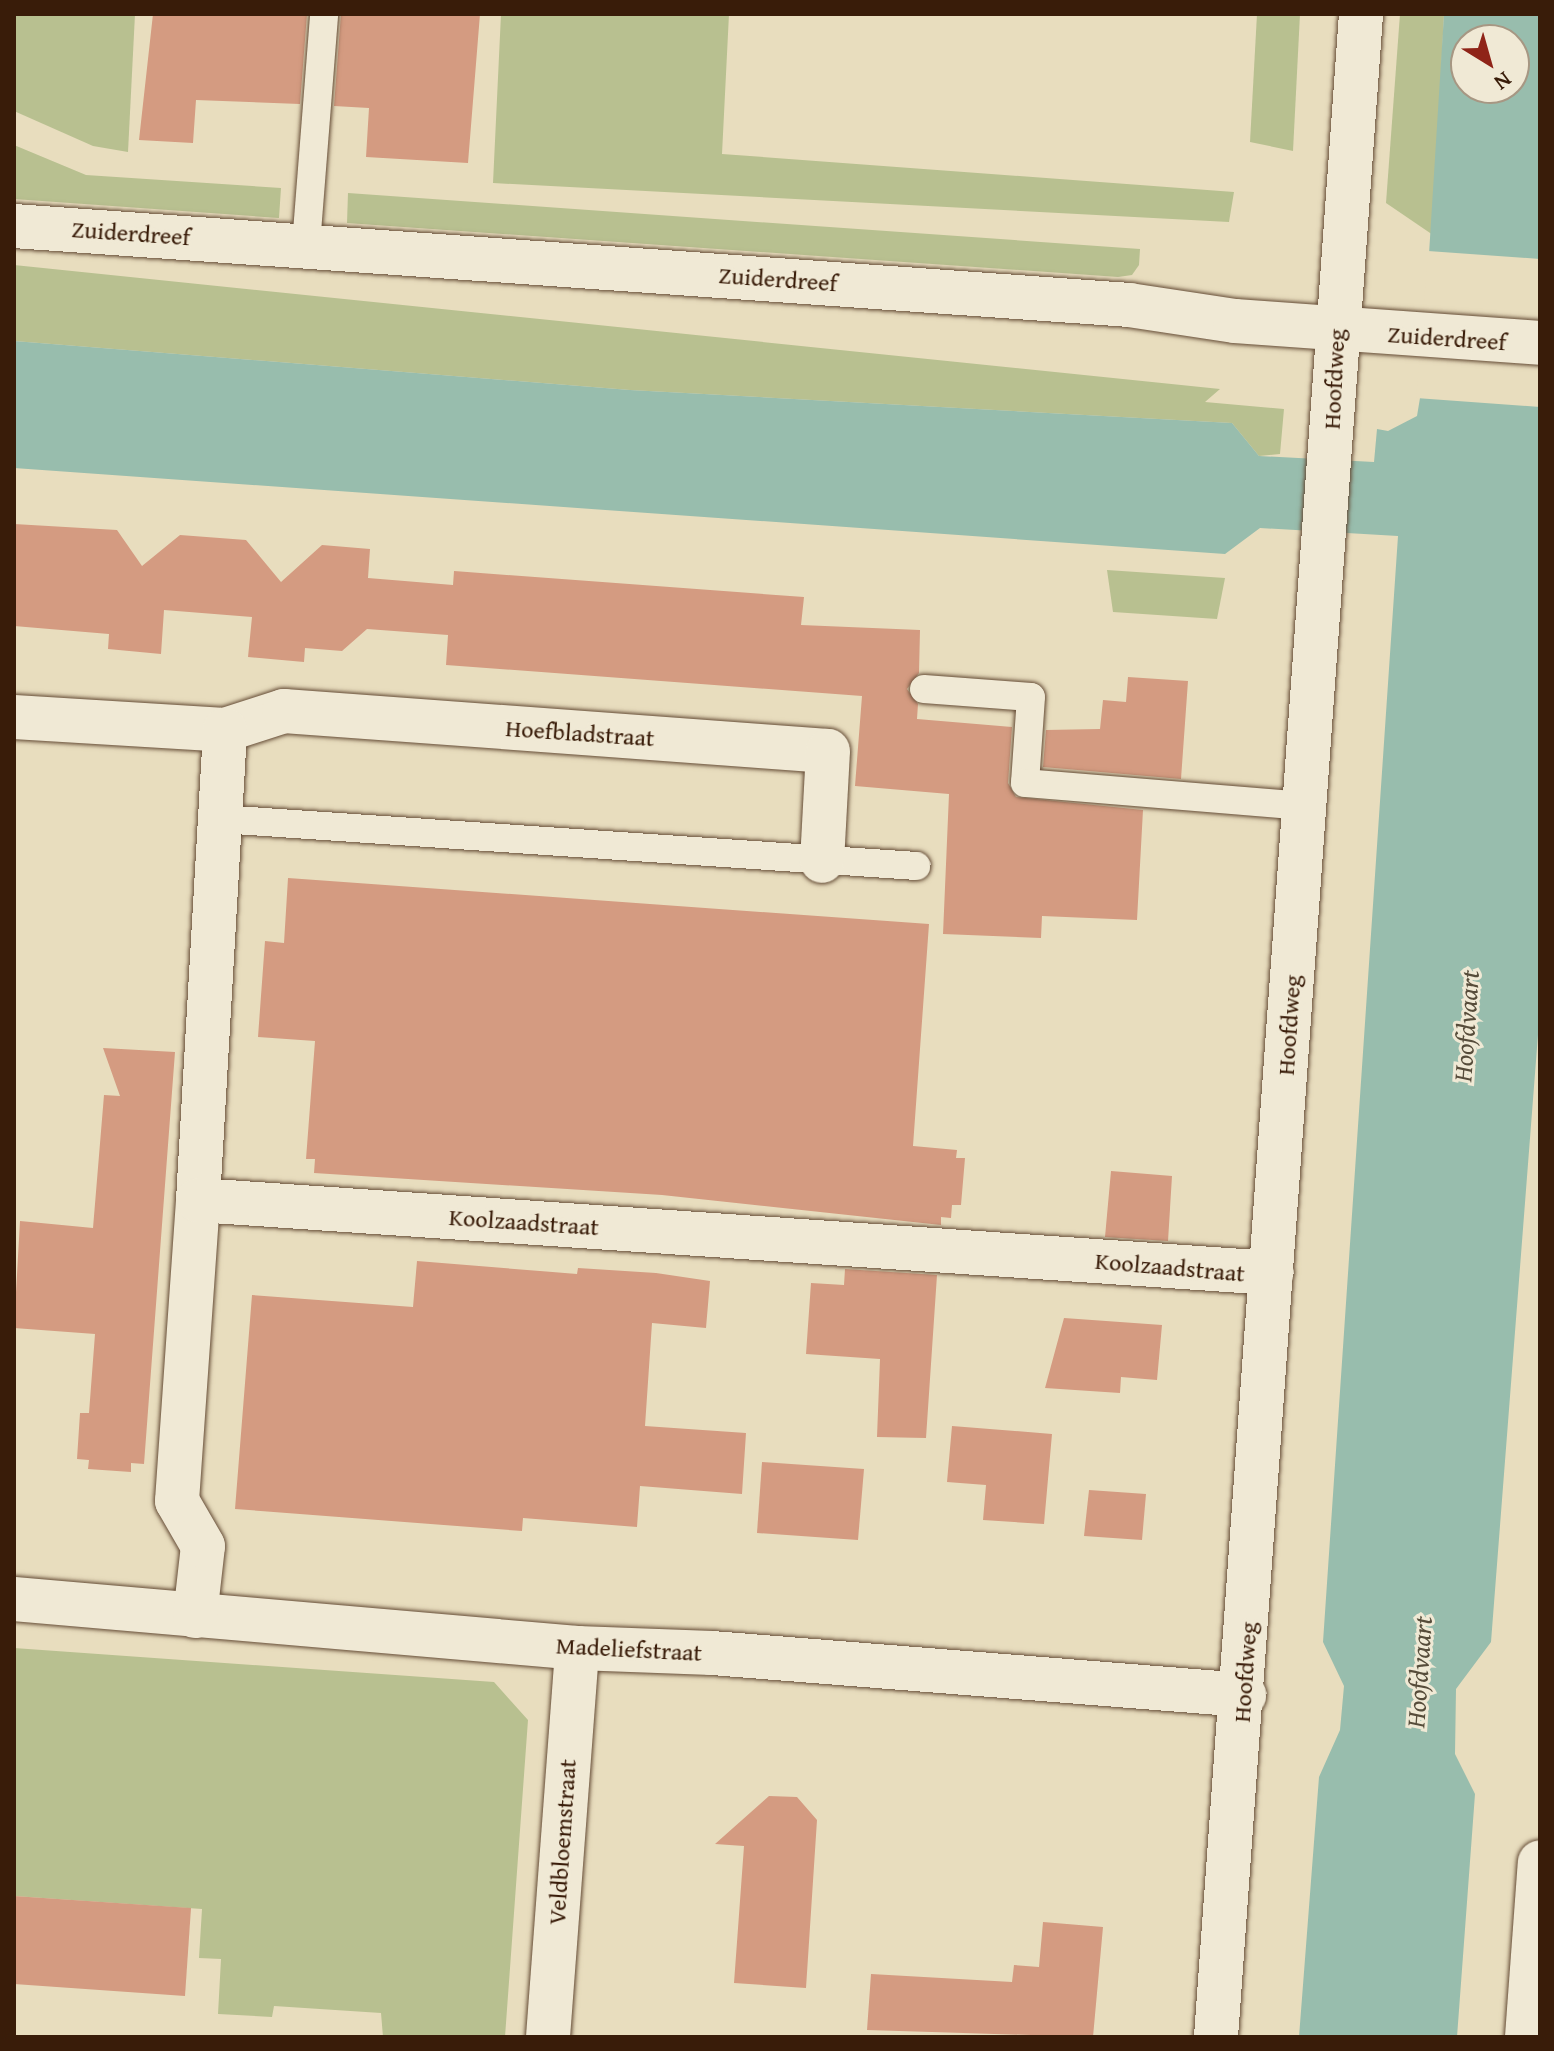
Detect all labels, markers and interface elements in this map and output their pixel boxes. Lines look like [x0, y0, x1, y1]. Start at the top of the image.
north arrow [1450, 24, 1530, 104]
text: N [1488, 64, 1519, 99]
street label: Zuiderdreef [71, 214, 191, 252]
street label: Zuiderdreef [718, 260, 838, 298]
street label: Zuiderdreef [1387, 319, 1507, 357]
street label: Hoofdweg [1317, 328, 1351, 430]
street label: Hoefbladstraat [505, 713, 655, 753]
water label: Hoofdvaart [1447, 969, 1485, 1083]
street label: Hoofdweg [1271, 974, 1307, 1076]
street label: Koolzaadstraat [448, 1202, 600, 1242]
street label: Koolzaadstraat [1094, 1246, 1246, 1288]
water label: Hoofdvaart [1400, 1615, 1438, 1729]
street label: Hoofdweg [1227, 1621, 1263, 1723]
street label: Madeliefstraat [555, 1631, 703, 1667]
street label: Veldbloemstraat [542, 1758, 582, 1926]

